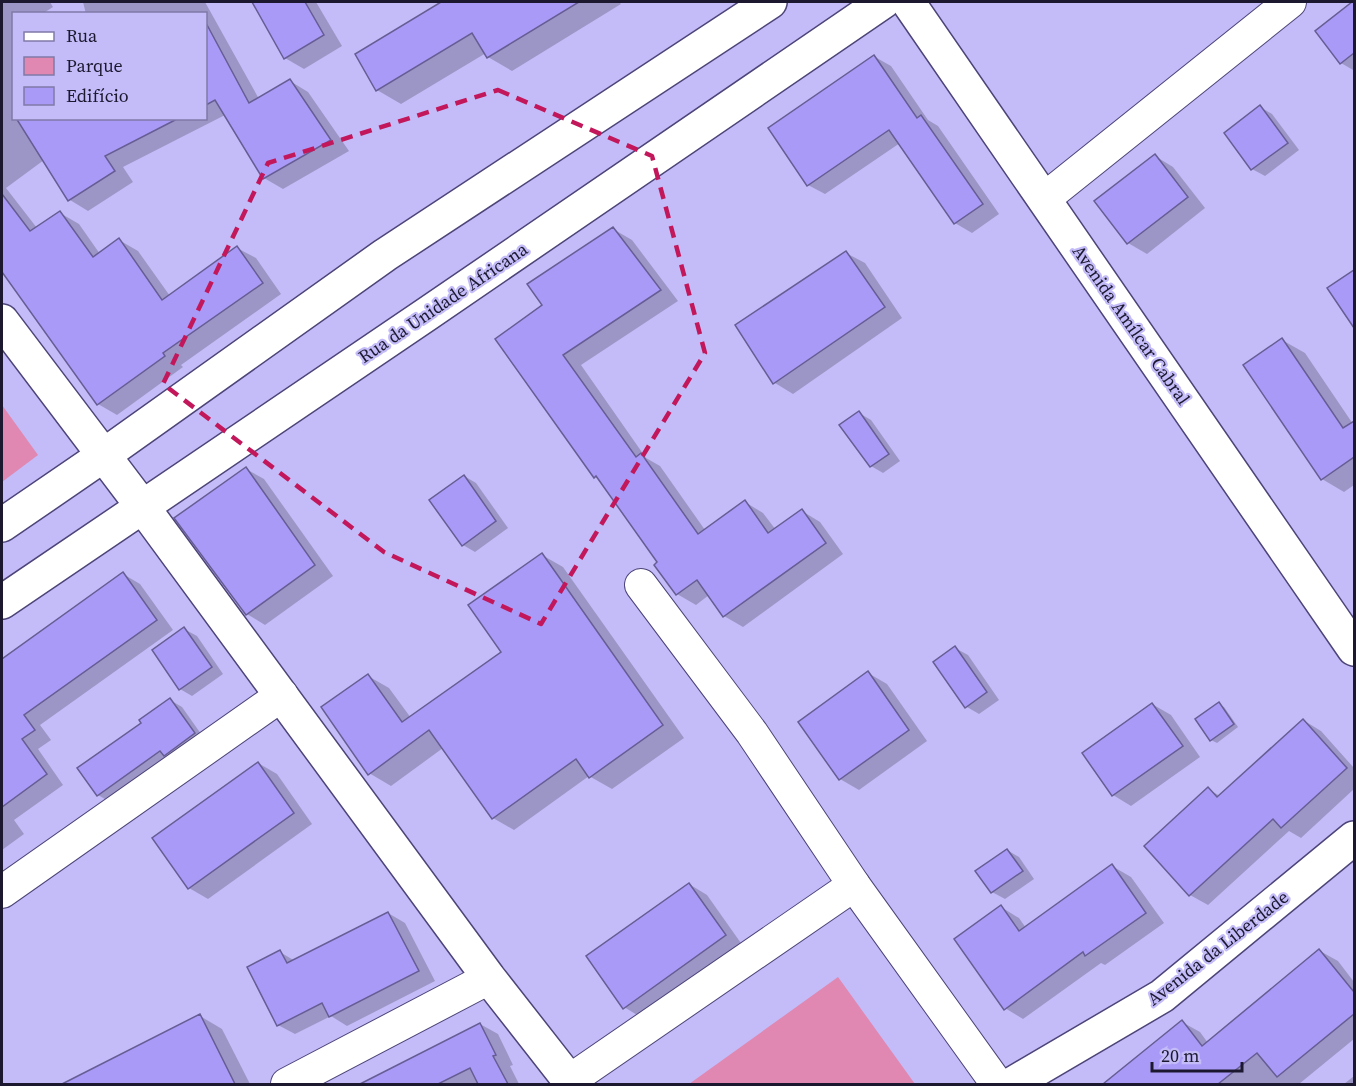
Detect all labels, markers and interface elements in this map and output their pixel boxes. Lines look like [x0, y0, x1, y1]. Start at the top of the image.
legend [12, 12, 207, 120]
text: Rua [66, 23, 98, 48]
text: Parque [66, 53, 123, 78]
text: Edifício [66, 83, 129, 108]
street label: Rua da Unidade Africana [353, 236, 533, 369]
street label: Avenida Amílcar Cabral [1067, 240, 1196, 410]
street label: Avenida da Liberdade [1142, 884, 1294, 1011]
scale bar [1152, 1035, 1242, 1073]
text: 20 m [1161, 1043, 1199, 1068]

